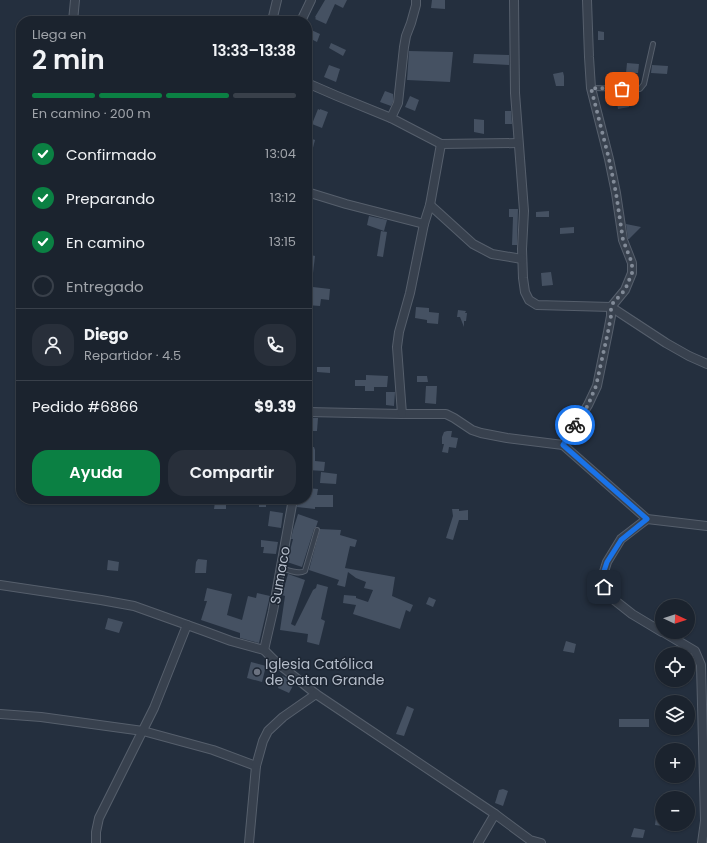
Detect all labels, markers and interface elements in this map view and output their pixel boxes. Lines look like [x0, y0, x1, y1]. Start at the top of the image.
text: Llega en [32, 25, 86, 44]
text: 13:33–13:38 [212, 40, 296, 61]
text: 2 min [32, 42, 105, 78]
pin [605, 72, 639, 106]
icon: bag [611, 78, 633, 100]
text: En camino · 200 m [32, 104, 151, 123]
icon: check [32, 143, 54, 165]
text: Confirmado [66, 144, 156, 165]
text: 13:04 [265, 144, 296, 163]
icon: check [32, 187, 54, 209]
text: Preparando [66, 188, 155, 209]
text: 13:12 [270, 188, 296, 207]
icon: check [32, 231, 54, 253]
text: En camino [66, 232, 145, 253]
text: 13:15 [269, 232, 296, 251]
text: Entregado [66, 276, 144, 297]
button: person [32, 324, 74, 366]
text: Diego [84, 324, 128, 345]
button: phone [254, 324, 296, 366]
text: Repartidor · 4.5 [84, 346, 181, 365]
text: Pedido #6866 [32, 396, 138, 417]
text: $9.39 [254, 396, 296, 417]
courier [555, 405, 595, 445]
icon: bike [564, 414, 586, 436]
button: Ayuda [32, 450, 160, 496]
button: Compartir [168, 450, 296, 496]
street label: Sumaco [265, 544, 295, 606]
pin [587, 570, 621, 604]
icon: home [593, 576, 615, 598]
north arrow [655, 599, 695, 639]
map controls [655, 599, 695, 831]
button: locate [655, 647, 695, 687]
place label: Iglesia Católica de Satan Grande [265, 654, 385, 690]
marker: Iglesia Católica de Satan Grande [252, 667, 262, 677]
button: layers [655, 695, 695, 735]
button: + [655, 743, 695, 783]
button: − [655, 791, 695, 831]

